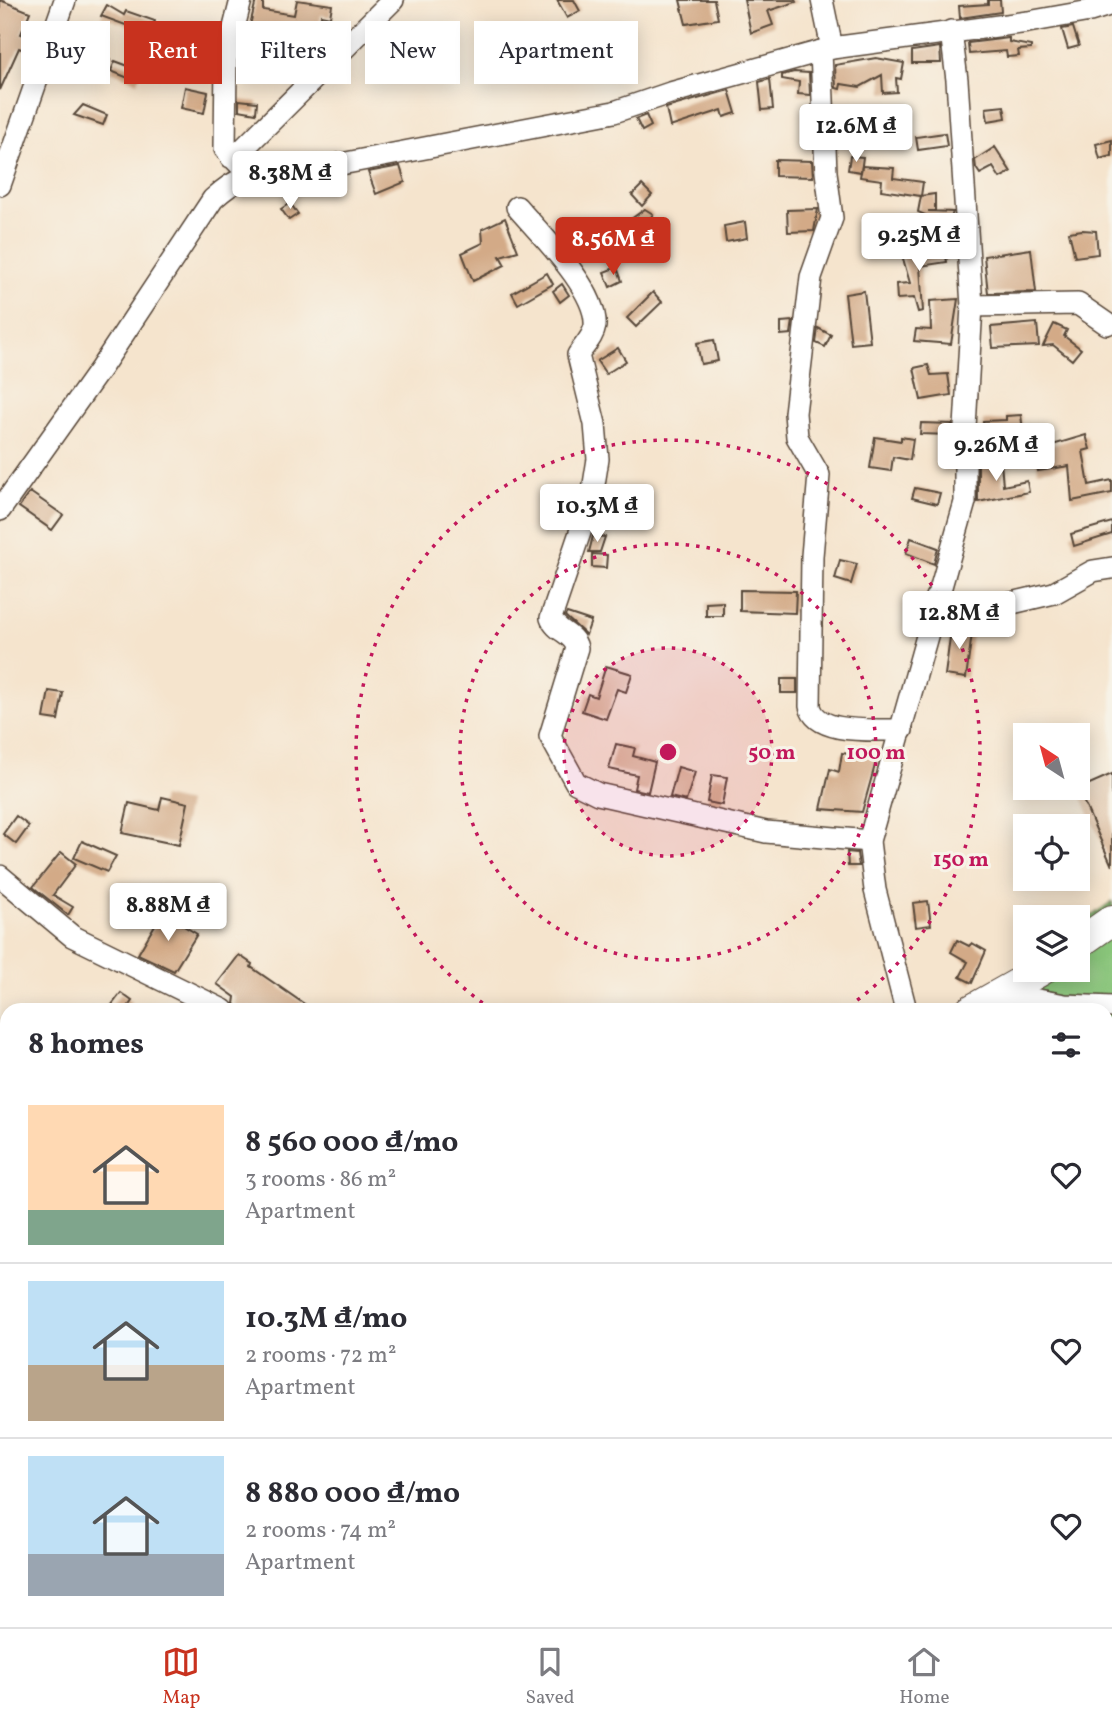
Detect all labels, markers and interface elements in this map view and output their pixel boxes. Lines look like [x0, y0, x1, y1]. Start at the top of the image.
chip: Buy [21, 21, 110, 84]
chip: Rent [124, 21, 222, 84]
chip: Filters [236, 21, 351, 84]
chip: New [365, 21, 460, 84]
chip: Apartment [474, 21, 638, 84]
pin: 12.6M ₫ [791, 104, 921, 164]
text: 12.6M ₫ [815, 111, 897, 143]
pin: 8.38M ₫ [225, 152, 355, 211]
text: 8.38M ₫ [248, 158, 332, 190]
pin: 9.25M ₫ [854, 214, 984, 273]
pin: 8.56M ₫ [548, 218, 678, 277]
text: 9.25M ₫ [877, 220, 961, 252]
text: 8.56M ₫ [571, 224, 655, 256]
pin: 9.26M ₫ [931, 424, 1061, 483]
text: 9.26M ₫ [954, 430, 1038, 462]
pin: 10.3M ₫ [532, 484, 662, 544]
text: 10.3M ₫ [556, 491, 638, 523]
pin: 12.8M ₫ [894, 592, 1024, 651]
text: 12.8M ₫ [918, 598, 1000, 630]
north arrow [1013, 723, 1090, 800]
map controls [1013, 723, 1090, 982]
text: 50 m [748, 739, 796, 768]
text: 100 m [846, 739, 906, 768]
centre of rings [656, 740, 680, 764]
button: locate [1013, 814, 1090, 891]
text: 150 m [933, 846, 989, 875]
pin: 8.88M ₫ [103, 884, 233, 943]
text: 8.88M ₫ [126, 890, 210, 922]
button: layers [1013, 905, 1090, 982]
text: 8 homes [28, 1024, 144, 1066]
icon: filters [1047, 1026, 1085, 1064]
text: 8 560 000 ₫/mo [245, 1122, 458, 1164]
icon: home [84, 1133, 168, 1217]
icon: heart [1047, 1156, 1085, 1194]
text: 3 rooms · 86 m² [245, 1164, 396, 1196]
text: Apartment [245, 1196, 356, 1228]
text: 10.3M ₫/mo [245, 1298, 407, 1340]
icon: home [84, 1309, 168, 1393]
icon: heart [1047, 1332, 1085, 1370]
text: 2 rooms · 72 m² [245, 1340, 396, 1372]
text: Apartment [245, 1372, 356, 1404]
text: 8 880 000 ₫/mo [245, 1473, 460, 1515]
icon: home [84, 1484, 168, 1568]
icon: heart [1047, 1507, 1085, 1545]
text: 2 rooms · 74 m² [245, 1515, 396, 1547]
text: Apartment [245, 1547, 356, 1579]
tab: Map [162, 1643, 201, 1711]
tab: Saved [525, 1643, 574, 1711]
tab: Home [899, 1643, 950, 1711]

